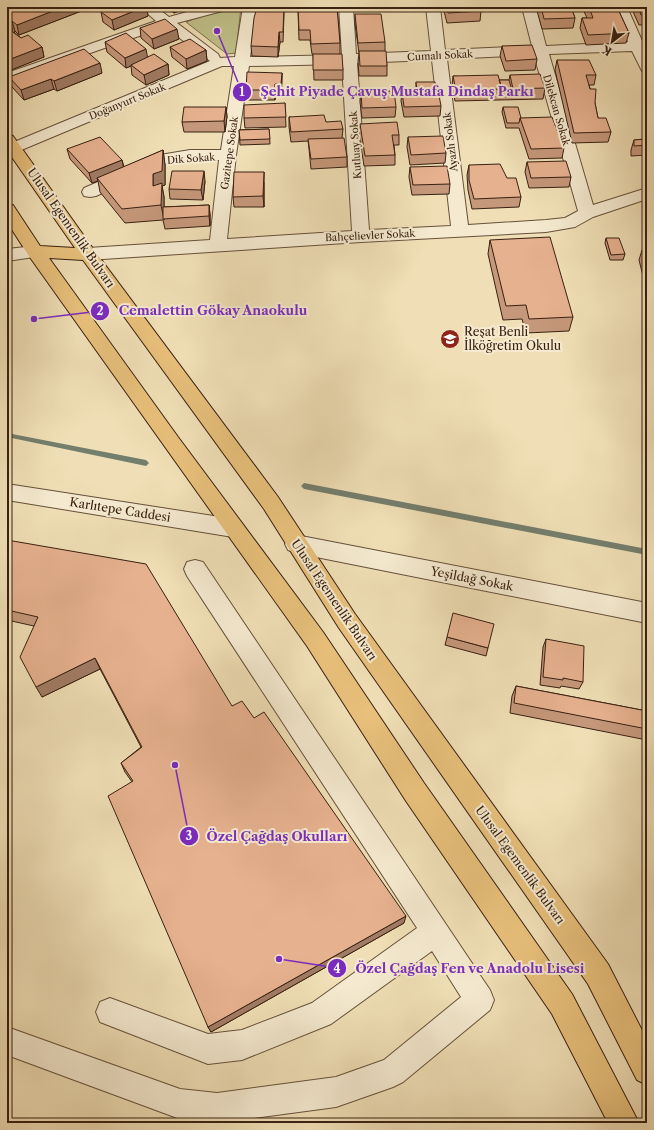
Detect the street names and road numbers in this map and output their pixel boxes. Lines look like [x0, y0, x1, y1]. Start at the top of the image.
street label: Cumalı Sokak [407, 47, 474, 64]
street label: Dilekcan Sokak [540, 73, 573, 148]
street label: Doğanyurt Sokak [87, 80, 169, 123]
street label: Kutluay Sokak [347, 109, 364, 179]
street label: Ayazlı Sokak [440, 110, 461, 173]
street label: Gazitepe Sokak [218, 114, 241, 191]
street label: Dik Sokak [167, 150, 217, 167]
street label: Ulusal Egemenlik Bulvarı [24, 165, 119, 291]
street label: Bahçelievler Sokak [325, 227, 417, 244]
street label: Karlıtepe Caddesi [69, 494, 172, 525]
street label: Ulusal Egemenlik Bulvarı [288, 536, 381, 663]
street label: Yeşildağ Sokak [429, 563, 516, 594]
street label: Ulusal Egemenlik Bulvarı [472, 803, 569, 927]

